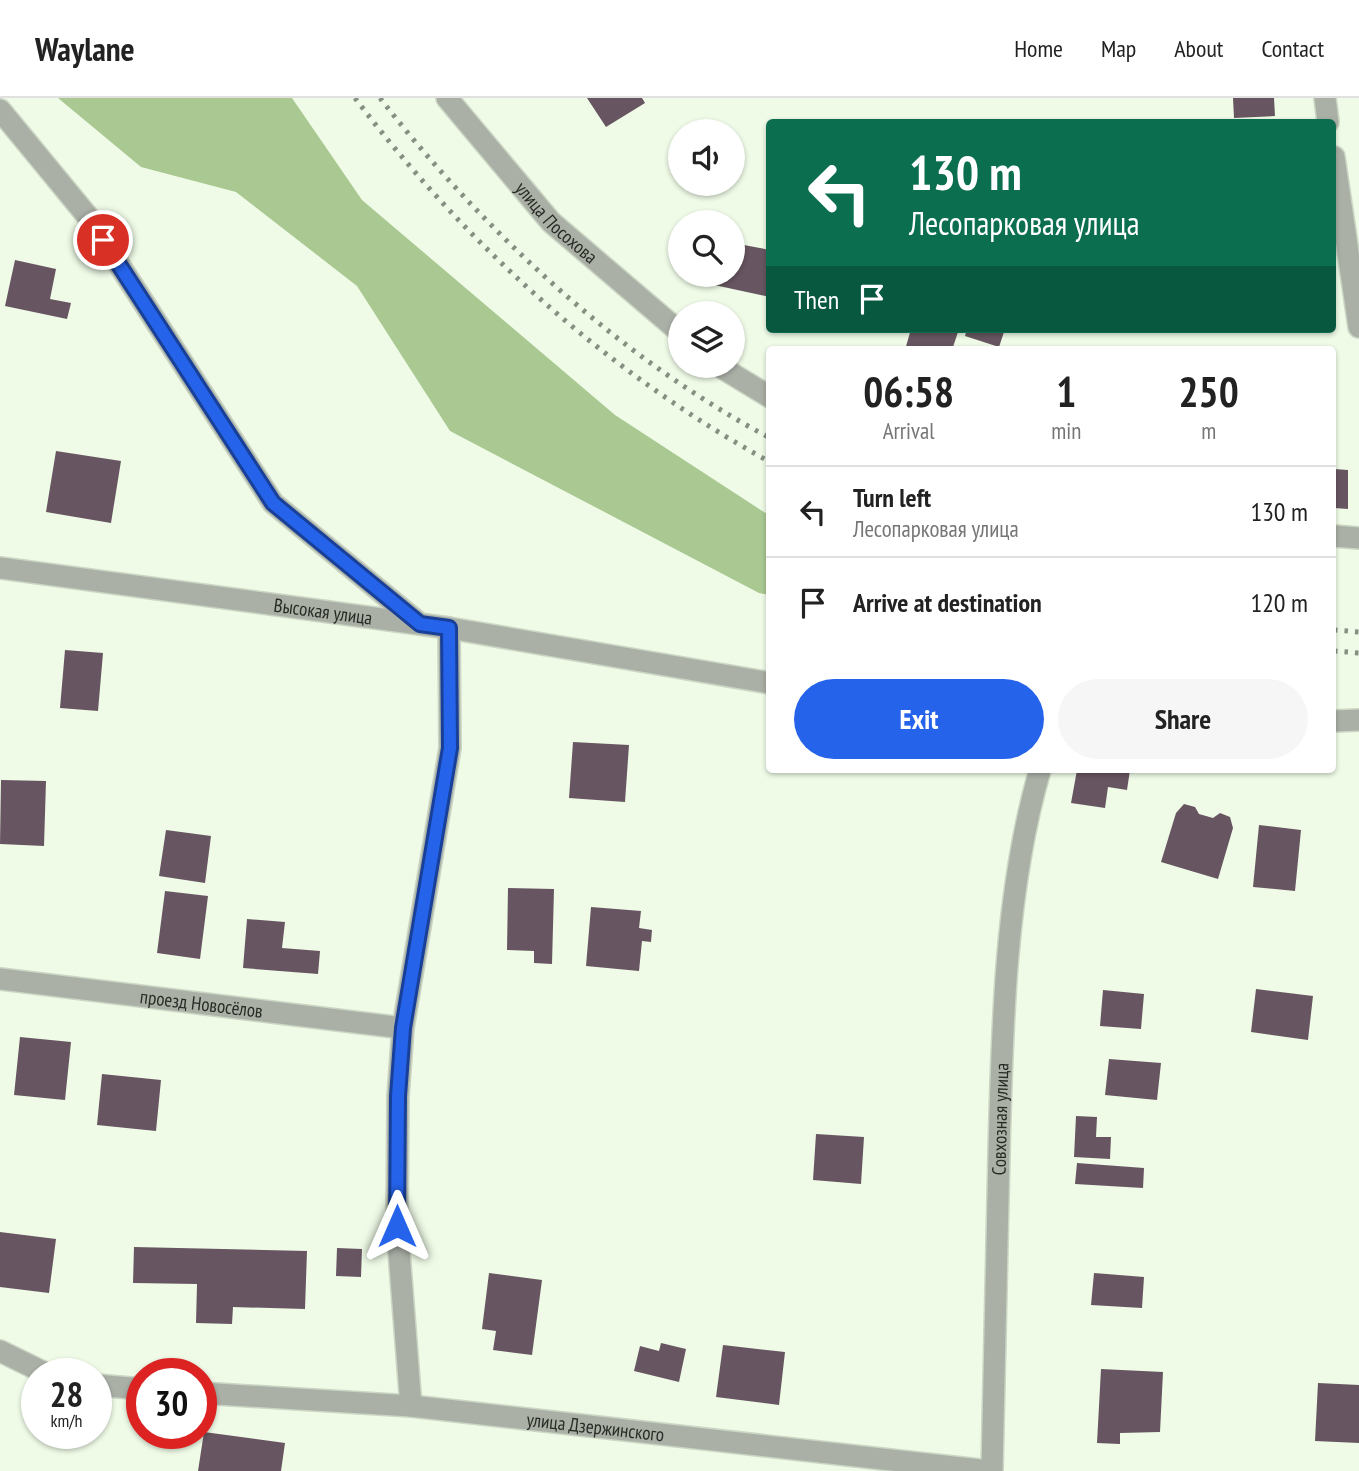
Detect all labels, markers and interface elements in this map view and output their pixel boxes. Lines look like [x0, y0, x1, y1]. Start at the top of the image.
text: Waylane [35, 27, 135, 70]
text: Home [1014, 33, 1063, 64]
text: Map [1101, 33, 1136, 64]
text: About [1174, 33, 1223, 64]
text: Contact [1261, 33, 1324, 64]
map controls [668, 119, 745, 378]
button: sound [668, 119, 745, 196]
text: 130 m [909, 140, 1022, 204]
icon: left [794, 147, 885, 238]
street label: улица Посохова [510, 177, 603, 268]
text: Лесопарковая улица [909, 202, 1139, 244]
pin [73, 210, 133, 270]
button: search [668, 210, 745, 287]
icon: arrive [84, 221, 122, 259]
icon: arrive [853, 280, 891, 318]
text: Then [794, 283, 839, 316]
button: layers [668, 301, 745, 378]
text: 06:58 [863, 364, 954, 419]
text: 1 [1056, 364, 1076, 419]
text: 250 [1179, 364, 1239, 419]
text: Arrival [883, 416, 935, 445]
text: min [1051, 416, 1081, 445]
text: m [1201, 416, 1216, 445]
text: Turn left [853, 481, 931, 514]
icon: left [794, 493, 832, 531]
text: 130 m [1250, 495, 1308, 528]
text: Лесопарковая улица [853, 514, 1019, 543]
icon: arrive [794, 584, 832, 622]
text: Arrive at destination [853, 586, 1042, 619]
text: 120 m [1250, 586, 1308, 619]
street label: Высокая улица [272, 593, 374, 630]
button: Exit [794, 679, 1044, 759]
button: Share [1058, 679, 1308, 759]
street label: проезд Новосёлов [139, 984, 264, 1023]
street label: Совхозная улица [987, 1062, 1014, 1176]
position arrow [360, 1189, 434, 1263]
speed limit sign: 30 [126, 1358, 217, 1449]
text: 28 [50, 1371, 83, 1417]
street label: улица Дзержинского [525, 1407, 665, 1446]
text: km/h [51, 1409, 82, 1432]

